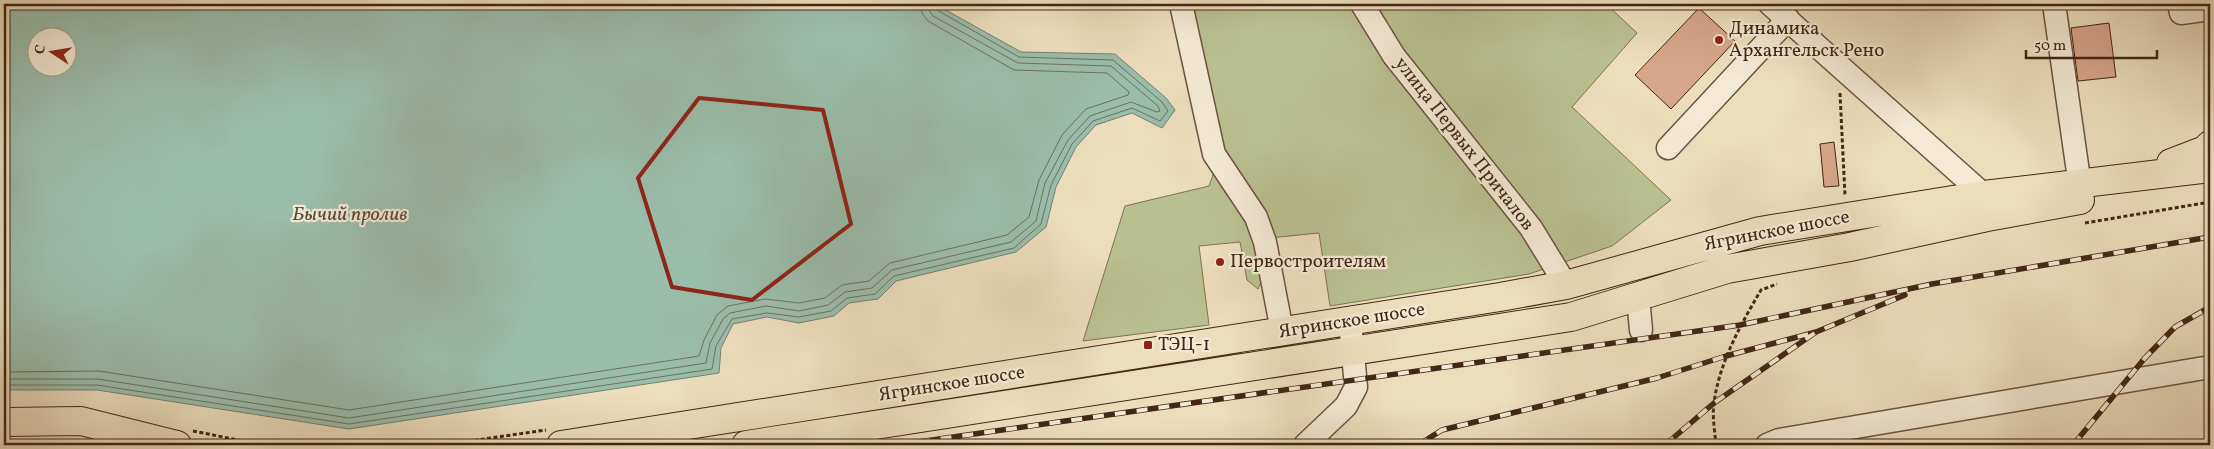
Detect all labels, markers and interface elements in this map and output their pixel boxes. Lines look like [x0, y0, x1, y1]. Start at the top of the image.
place label: Динамика Архангельск Рено [1729, 16, 1884, 64]
north arrow [28, 28, 78, 78]
scale bar [2026, 28, 2158, 60]
marker: Динамика Архангельск Рено [1713, 34, 1725, 46]
text: 50 m [2034, 36, 2066, 57]
text: С [31, 43, 51, 56]
street label: улица Первых Причалов [1388, 52, 1540, 236]
water label: Бычий пролив [293, 201, 407, 229]
street label: Ягринское шоссе [1702, 204, 1852, 258]
place label: Первостроителям [1230, 249, 1386, 275]
marker: Первостроителям [1214, 256, 1226, 268]
street label: Ягринское шоссе [1277, 297, 1427, 345]
place label: ТЭЦ-1 [1158, 332, 1210, 358]
marker: ТЭЦ-1 [1142, 339, 1154, 351]
street label: Ягринское шоссе [877, 360, 1027, 408]

